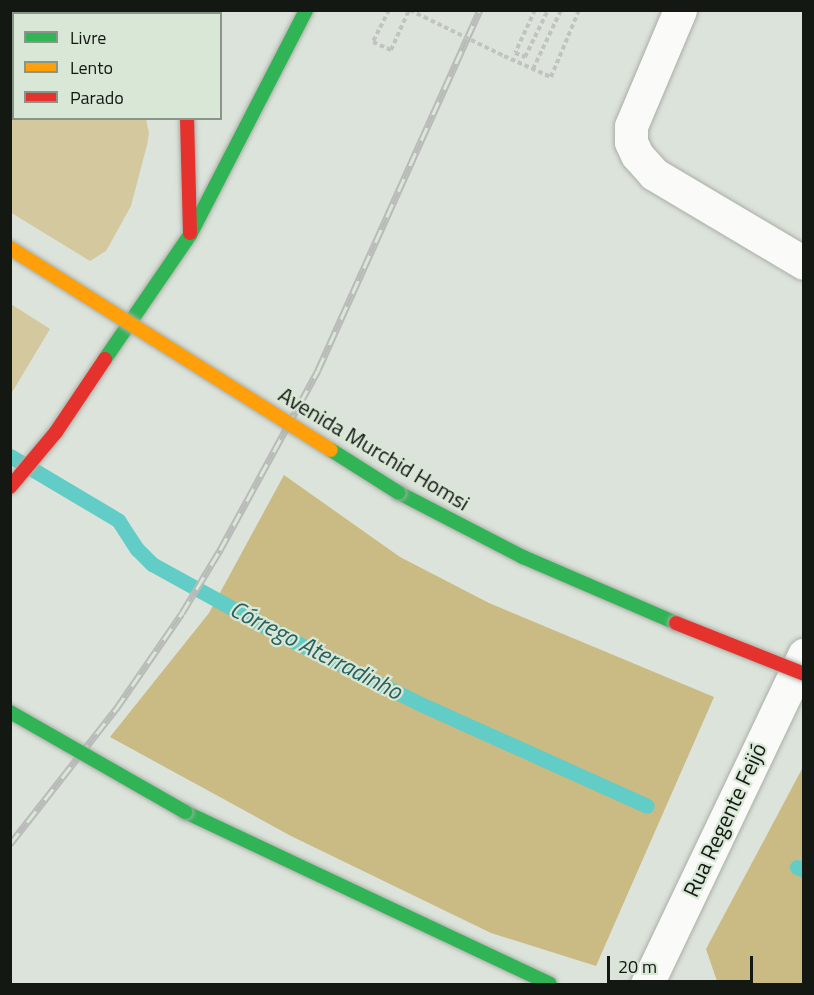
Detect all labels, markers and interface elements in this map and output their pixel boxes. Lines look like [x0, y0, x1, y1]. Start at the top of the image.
legend [12, 12, 222, 120]
text: Livre [70, 24, 106, 51]
text: Lento [70, 54, 113, 81]
text: Parado [70, 84, 124, 111]
street label: Avenida Murchid Homsi [274, 381, 474, 517]
water label: Córrego Aterradinho [225, 594, 407, 706]
street label: Rua Regente Feijó [678, 739, 772, 901]
scale bar [610, 944, 756, 982]
text: 20 m [618, 953, 657, 980]

